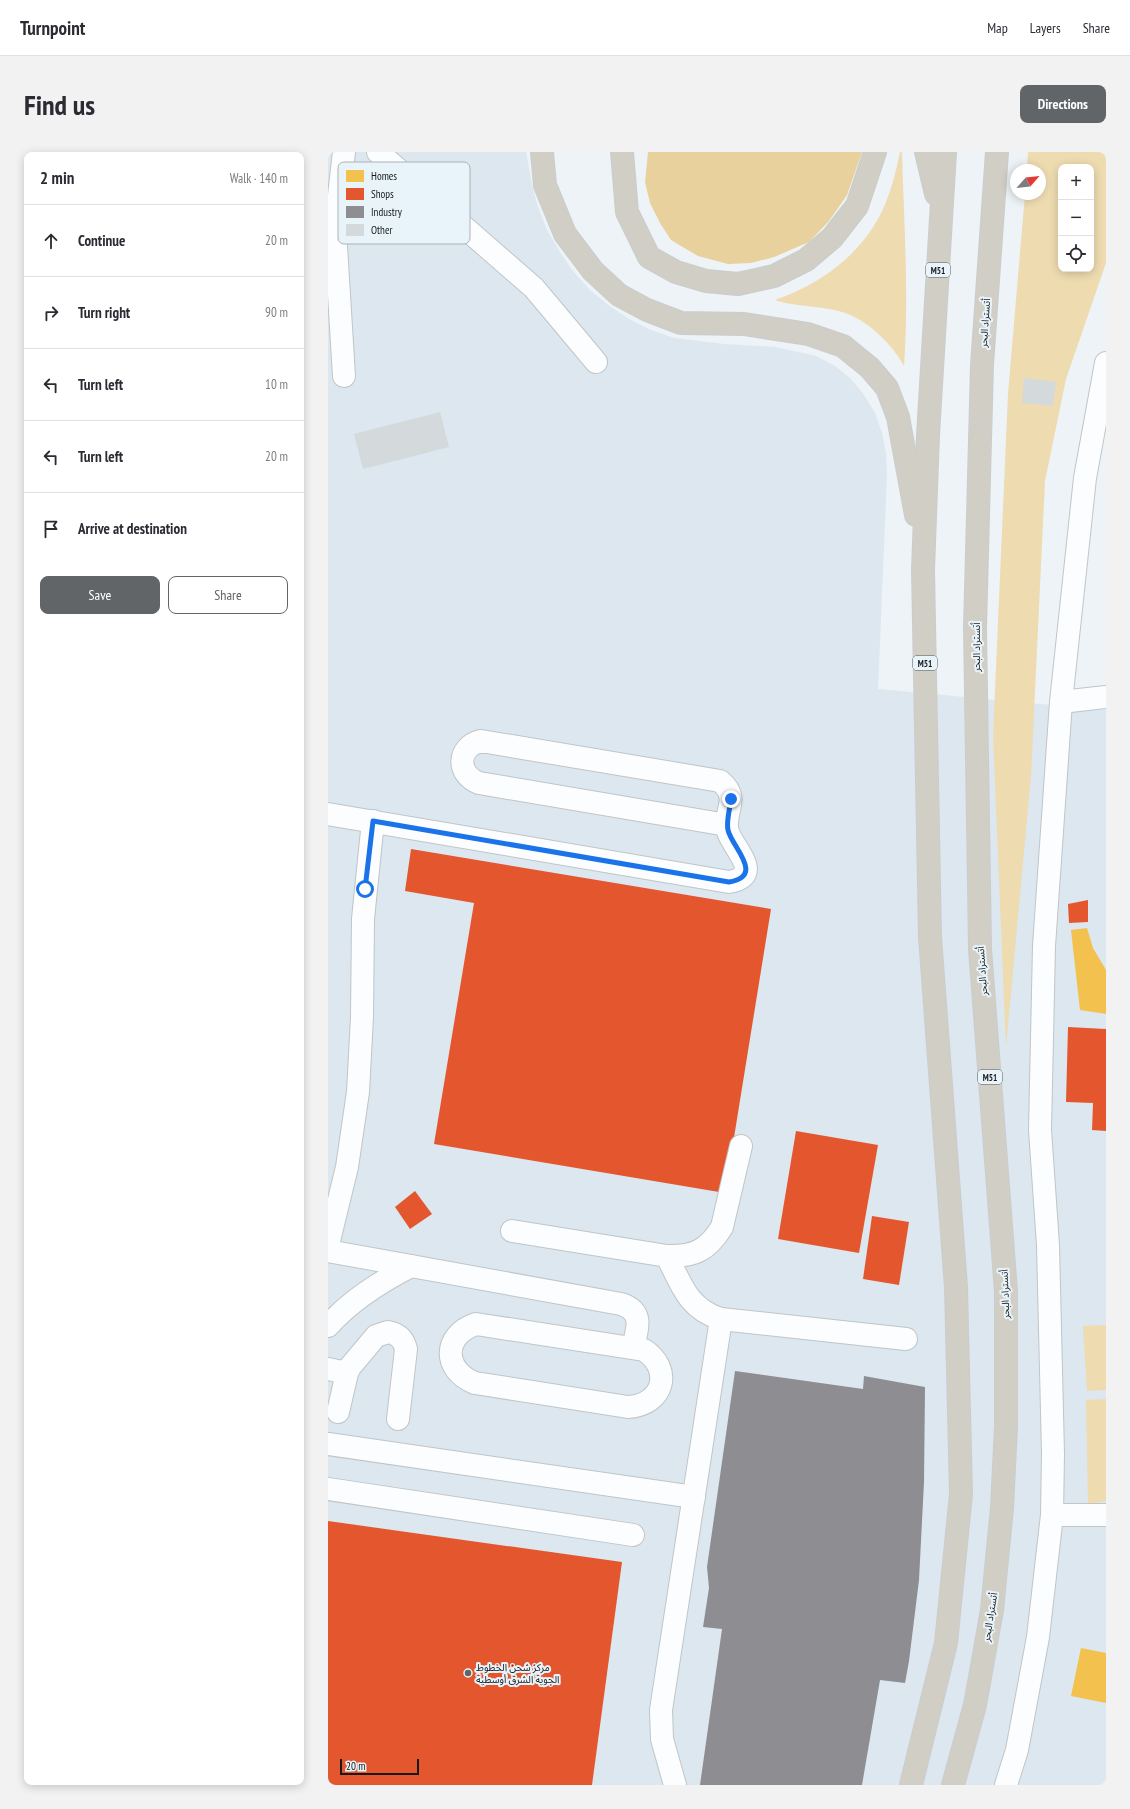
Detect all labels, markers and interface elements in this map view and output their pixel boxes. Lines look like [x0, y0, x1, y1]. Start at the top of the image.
text: Turnpoint [20, 16, 85, 40]
text: Map [987, 19, 1008, 37]
text: Layers [1030, 19, 1061, 37]
text: Share [1083, 19, 1110, 37]
button: Directions [1020, 85, 1106, 123]
text: Find us [24, 86, 95, 123]
legend [338, 162, 470, 244]
north arrow [1010, 164, 1046, 200]
map controls [1058, 164, 1094, 272]
button: + [1058, 164, 1094, 200]
text: 2 min [40, 167, 74, 189]
text: Homes [371, 169, 397, 183]
text: Walk · 140 m [230, 170, 288, 187]
text: Shops [371, 187, 394, 201]
button: − [1058, 200, 1094, 236]
text: Industry [371, 205, 403, 219]
text: Other [371, 223, 392, 237]
icon: ahead [40, 230, 62, 252]
text: Continue [78, 231, 125, 250]
text: 20 m [265, 232, 288, 249]
button: locate [1058, 236, 1094, 272]
road number: M51 [926, 263, 950, 277]
street label: أتستراد البحر [977, 297, 993, 349]
icon: right [40, 302, 62, 324]
text: Turn right [78, 303, 130, 322]
text: 90 m [265, 304, 288, 321]
icon: left [40, 374, 62, 396]
text: Turn left [78, 375, 123, 394]
text: 10 m [265, 376, 288, 393]
icon: left [40, 446, 62, 468]
text: Turn left [78, 447, 123, 466]
text: 20 m [265, 448, 288, 465]
icon: arrive [40, 518, 62, 540]
text: Arrive at destination [78, 519, 187, 538]
button: Save [40, 576, 160, 614]
button: Share [168, 576, 288, 614]
street label: أتستراد البحر [970, 622, 983, 673]
road number: M51 [913, 656, 937, 670]
route end [722, 790, 740, 808]
route start [356, 880, 374, 898]
street label: أتستراد البحر [974, 945, 990, 997]
road number: M51 [978, 1070, 1002, 1084]
street label: أتستراد البحر [998, 1269, 1012, 1320]
street label: أتستراد البحر [980, 1591, 1000, 1643]
place label: مركز شحن الخطوط الجوية الشرق أوسطية [476, 1661, 559, 1686]
marker: مركز شحن الخطوط الجوية الشرق أوسطية [463, 1668, 473, 1678]
scale bar [340, 1757, 419, 1776]
text: 20 m [346, 1759, 365, 1773]

